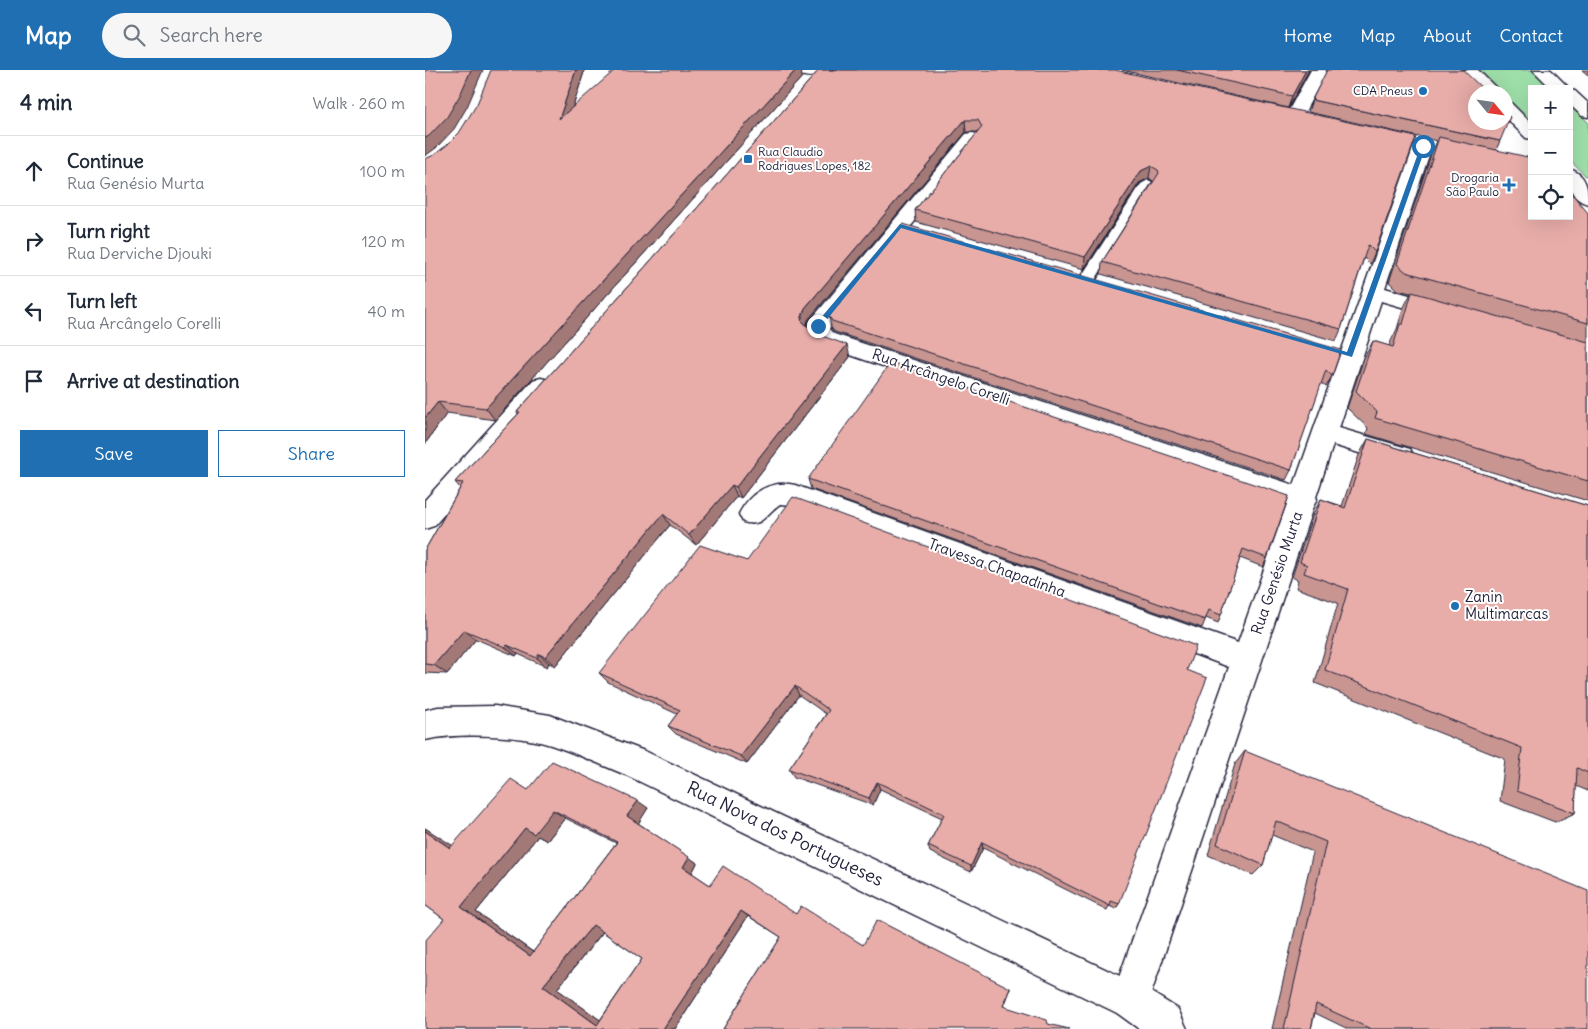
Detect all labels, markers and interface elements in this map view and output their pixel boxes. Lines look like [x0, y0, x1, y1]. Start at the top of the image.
search box [102, 13, 452, 58]
text: Map [25, 20, 72, 50]
icon: search [120, 21, 148, 49]
text: Search here [160, 23, 263, 47]
text: Home [1284, 24, 1332, 47]
text: Map [1360, 24, 1395, 47]
text: About [1423, 24, 1471, 47]
text: Contact [1499, 24, 1563, 47]
place label: CDA Pneus [1353, 83, 1413, 98]
marker: CDA Pneus [1417, 85, 1429, 97]
north arrow [1468, 85, 1513, 130]
map controls [1528, 85, 1573, 220]
button: + [1528, 85, 1573, 130]
text: 4 min [20, 89, 72, 116]
text: Walk · 260 m [313, 93, 405, 113]
button: − [1528, 130, 1573, 175]
route start [1412, 135, 1435, 158]
place label: Rua Claudio Rodrigues Lopes, 182 [758, 144, 871, 173]
text: Continue [67, 149, 144, 173]
marker: Rua Claudio Rodrigues Lopes, 182 [742, 153, 754, 165]
icon: ahead [20, 157, 48, 185]
text: 100 m [360, 161, 405, 181]
place label: Drogaria São Paulo [1446, 170, 1499, 199]
text: Rua Genésio Murta [67, 173, 204, 193]
button: locate [1528, 175, 1573, 220]
marker: Drogaria São Paulo [1503, 179, 1515, 191]
text: Turn right [67, 219, 150, 243]
icon: right [20, 227, 48, 255]
text: 120 m [362, 231, 405, 251]
text: Rua Derviche Djouki [67, 243, 212, 263]
text: Turn left [67, 289, 137, 313]
icon: left [20, 297, 48, 325]
text: 40 m [367, 301, 405, 321]
text: Rua Arcângelo Corelli [67, 313, 221, 333]
route end [807, 315, 830, 338]
street label: Rua Arcângelo Corelli [870, 344, 1013, 409]
icon: arrive [20, 367, 48, 395]
text: Arrive at destination [67, 369, 240, 393]
button: Save [20, 430, 208, 477]
button: Share [218, 430, 405, 477]
street label: Rua Genésio Murta [1247, 508, 1307, 637]
street label: Travessa Chapadinha [926, 534, 1069, 601]
place label: Zanin Multimarcas [1465, 587, 1548, 623]
marker: Zanin Multimarcas [1449, 600, 1461, 612]
street label: Rua Nova dos Portugueses [683, 776, 887, 891]

